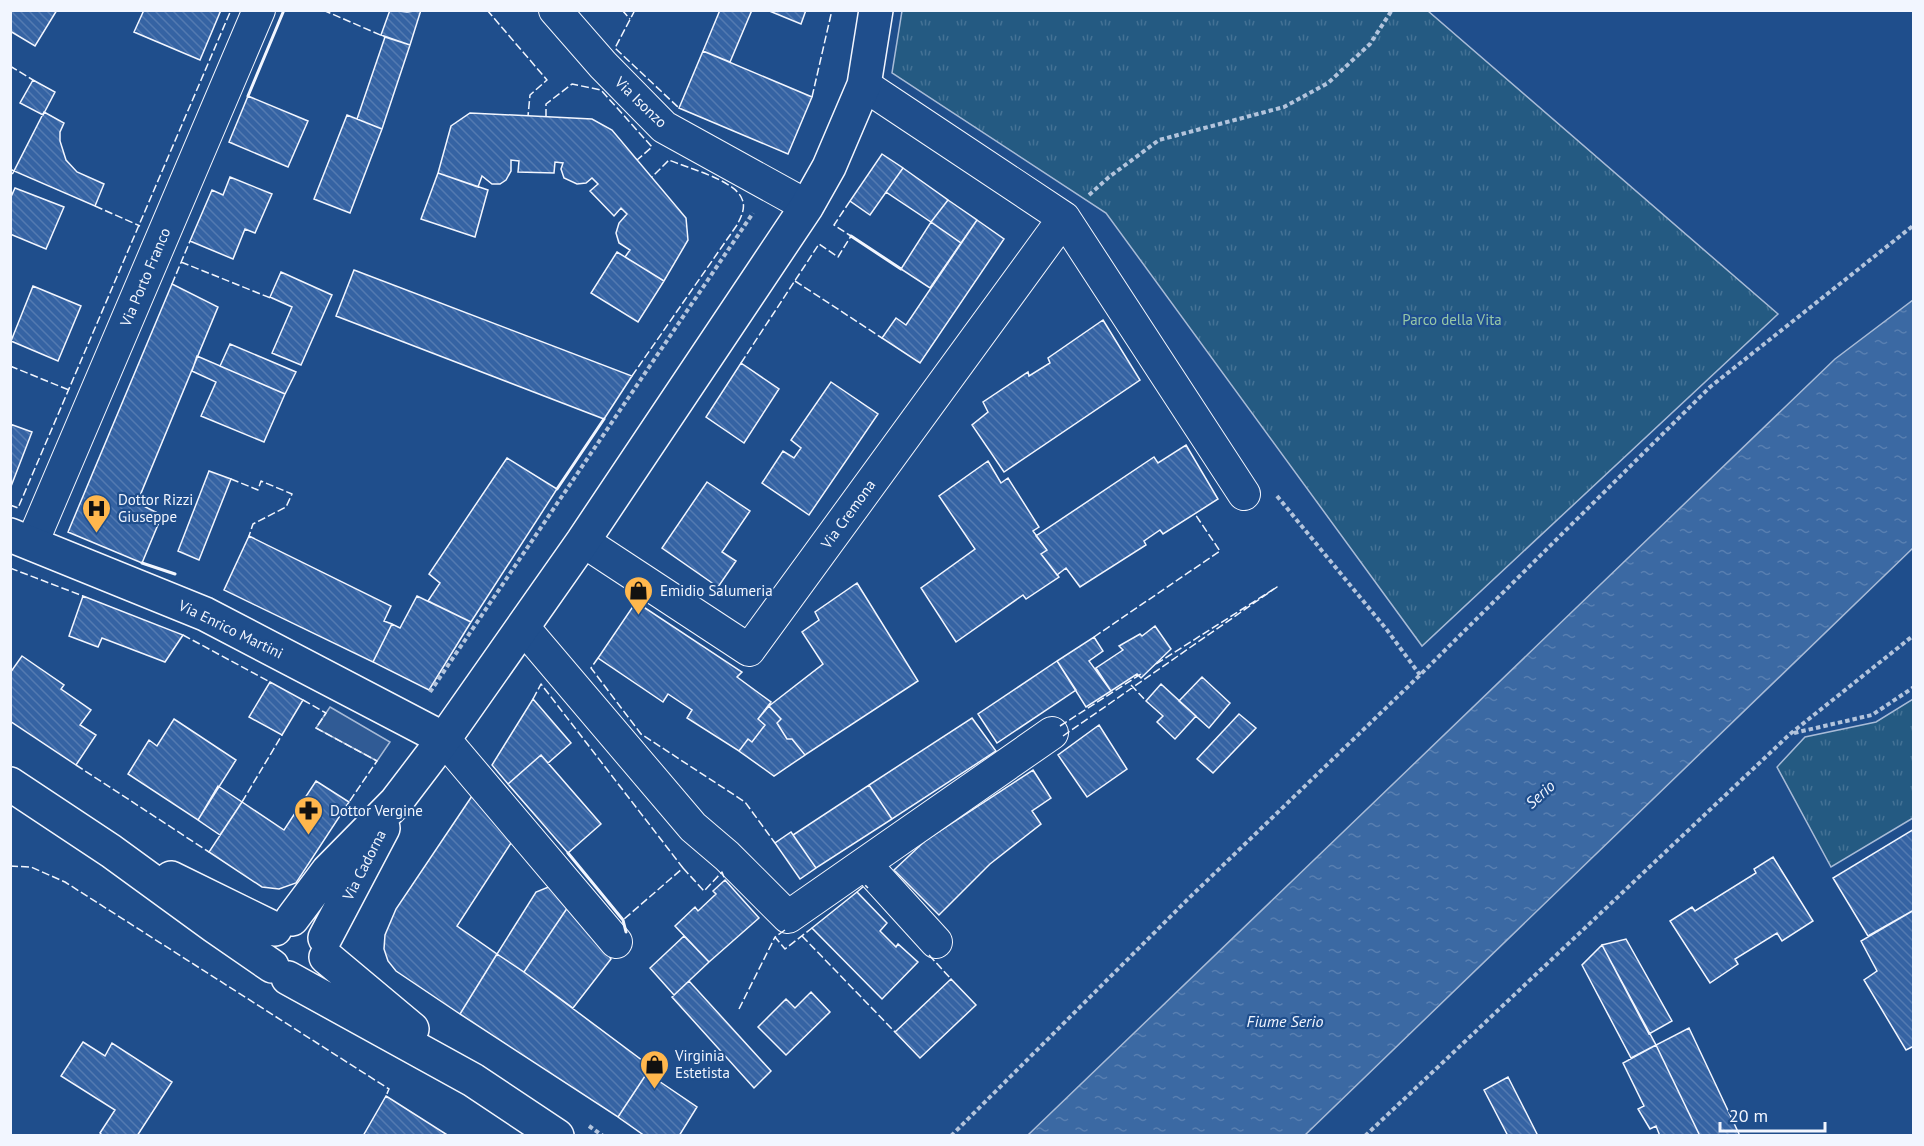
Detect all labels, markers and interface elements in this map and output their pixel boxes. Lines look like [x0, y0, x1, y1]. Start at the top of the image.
street label: Via Isonzo [610, 72, 671, 132]
street label: Via Porto Franco [115, 225, 174, 330]
park label: Parco della Vita [1402, 310, 1502, 329]
street label: Via Cremona [816, 476, 879, 553]
place label: Dottor Rizzi Giuseppe [118, 490, 193, 526]
hospital icon: Dottor Rizzi Giuseppe [81, 492, 113, 534]
shop icon: Emidio Salumeria [623, 574, 655, 616]
place label: Emidio Salumeria [660, 581, 773, 600]
street label: Via Enrico Martini [175, 595, 286, 663]
water label: Serio [1521, 776, 1559, 812]
pharmacy icon: Dottor Vergine [293, 794, 325, 836]
place label: Dottor Vergine [330, 801, 423, 820]
street label: Via Cadorna [338, 827, 390, 904]
water label: Fiume Serio [1247, 1011, 1323, 1031]
place label: Virginia Estetista [674, 1046, 730, 1082]
shop icon: Virginia Estetista [638, 1048, 670, 1090]
scale bar [1720, 1095, 1825, 1133]
text: 20 m [1729, 1104, 1768, 1127]

